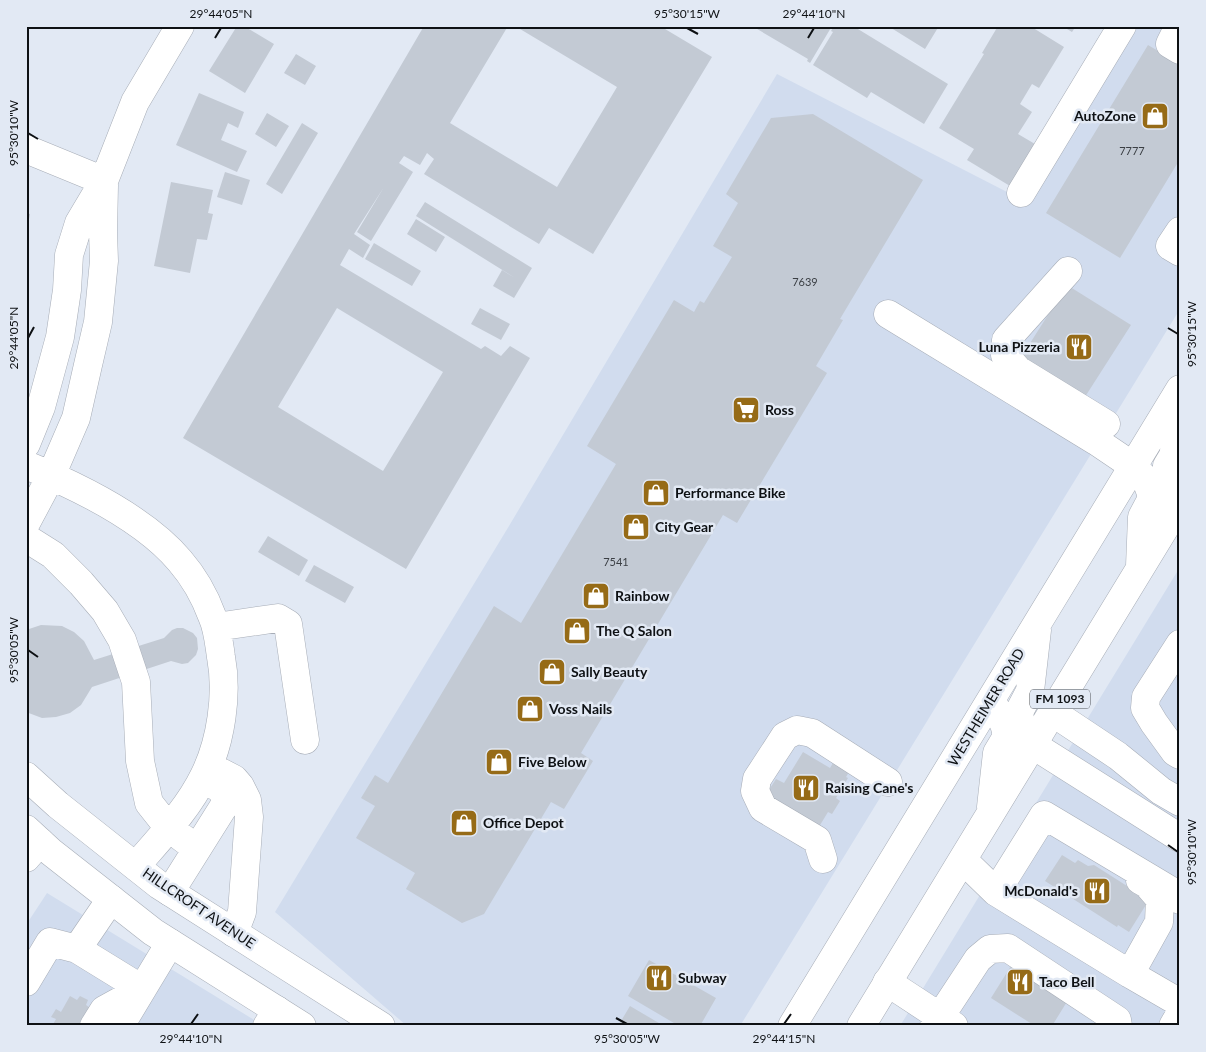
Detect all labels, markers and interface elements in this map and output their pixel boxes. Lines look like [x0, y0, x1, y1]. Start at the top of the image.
text: 29°44'05"N [190, 6, 252, 21]
text: 95°30'15"W [654, 6, 721, 21]
text: 29°44'10"N [783, 6, 845, 21]
text: 95°30'10"W [6, 99, 21, 166]
shop icon: AutoZone [1140, 101, 1170, 131]
place label: AutoZone [1073, 107, 1137, 124]
house number: 7777 [1119, 144, 1145, 157]
house number: 7639 [792, 275, 818, 288]
text: 95°30'15"W [1184, 300, 1199, 367]
text: 29°44'05"N [6, 307, 21, 369]
restaurant icon: Luna Pizzeria [1064, 332, 1094, 362]
place label: Luna Pizzeria [978, 338, 1060, 355]
supermarket icon: Ross [731, 395, 761, 425]
place label: Ross [765, 401, 794, 418]
shop icon: Performance Bike [641, 478, 671, 508]
place label: Performance Bike [675, 484, 786, 501]
shop icon: City Gear [621, 512, 651, 542]
place label: City Gear [655, 518, 714, 535]
house number: 7541 [603, 555, 629, 568]
shop icon: Rainbow [581, 581, 611, 611]
place label: Rainbow [615, 587, 670, 604]
text: 95°30'05"W [6, 616, 21, 683]
shop icon: The Q Salon [562, 616, 592, 646]
place label: The Q Salon [596, 622, 672, 639]
street label: WESTHEIMER ROAD [944, 645, 1027, 769]
shop icon: Sally Beauty [537, 657, 567, 687]
place label: Sally Beauty [571, 663, 648, 680]
road number: FM 1093 [1030, 690, 1090, 709]
shop icon: Voss Nails [515, 694, 545, 724]
place label: Voss Nails [548, 700, 612, 717]
shop icon: Five Below [484, 747, 514, 777]
place label: Five Below [518, 753, 588, 770]
restaurant icon: Raising Cane's [791, 773, 821, 803]
place label: Raising Cane's [825, 779, 913, 796]
shop icon: Office Depot [449, 808, 479, 838]
place label: Office Depot [483, 814, 565, 831]
text: 95°30'10"W [1184, 818, 1199, 885]
street label: HILLCROFT AVENUE [140, 864, 259, 952]
restaurant icon: McDonald's [1082, 876, 1112, 906]
place label: McDonald's [1004, 882, 1078, 899]
restaurant icon: Subway [644, 963, 674, 993]
restaurant icon: Taco Bell [1005, 967, 1035, 997]
place label: Subway [678, 969, 727, 986]
place label: Taco Bell [1039, 973, 1095, 990]
text: 29°44'10"N [160, 1031, 222, 1046]
text: 95°30'05"W [594, 1031, 661, 1046]
text: 29°44'15"N [753, 1031, 815, 1046]

